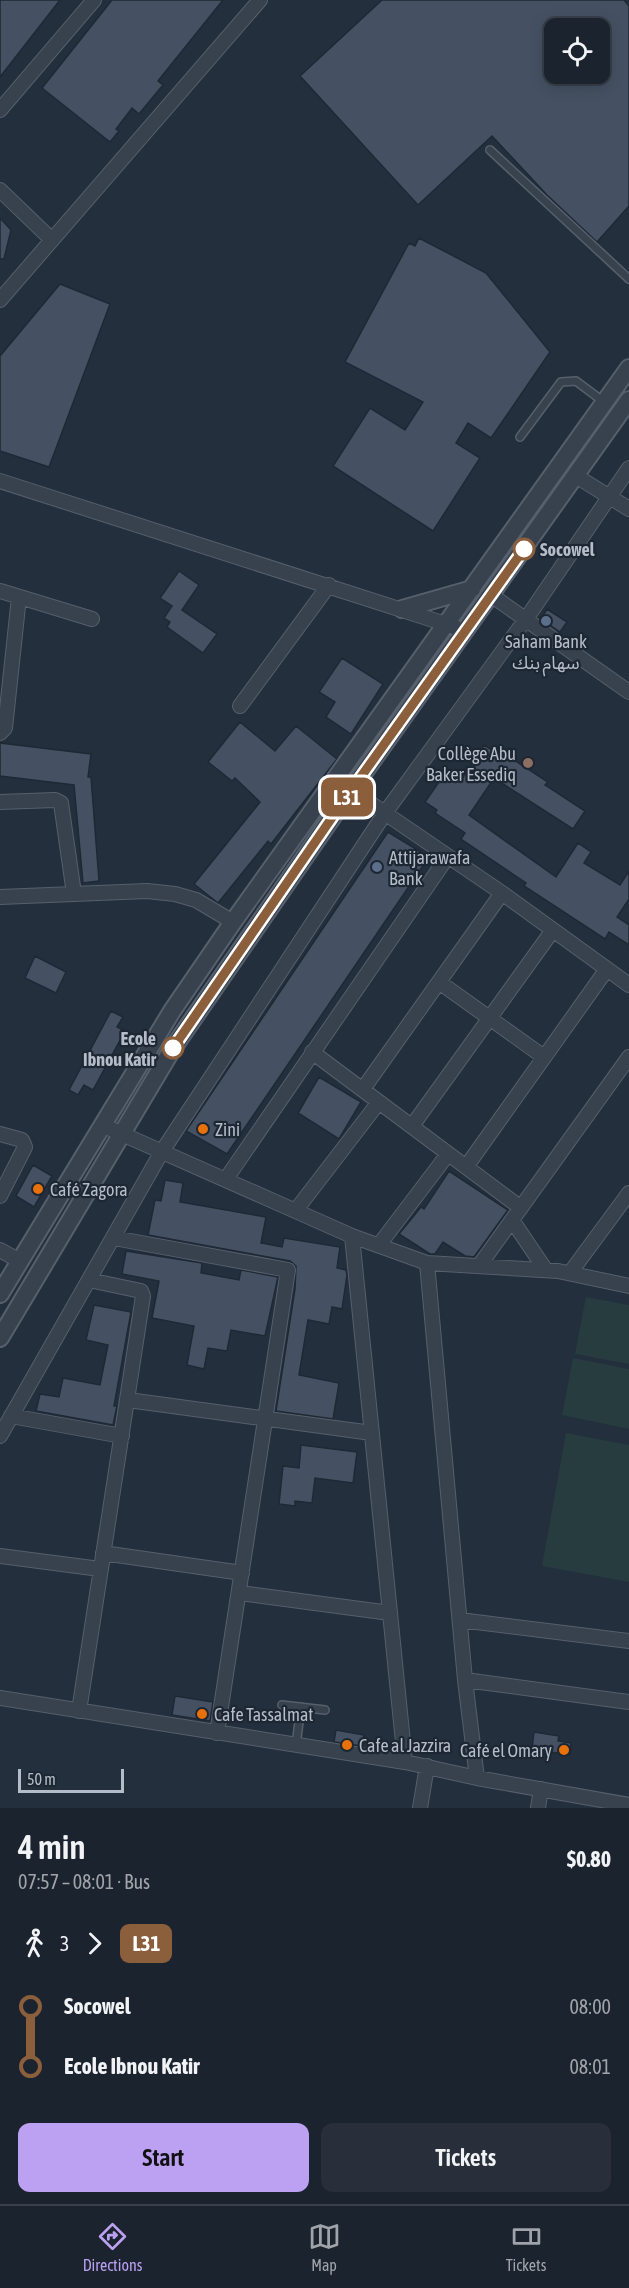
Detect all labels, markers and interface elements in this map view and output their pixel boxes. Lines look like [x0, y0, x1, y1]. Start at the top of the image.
map controls [544, 18, 610, 84]
button: locate [544, 18, 610, 84]
marker: Socowel [513, 538, 535, 560]
place label: Socowel [540, 539, 595, 560]
marker: Saham Bank سهام بنك [539, 614, 553, 628]
place label: Saham Bank سهام بنك [505, 631, 587, 677]
place label: Collège Abu Baker Essediq [426, 743, 516, 785]
marker: Collège Abu Baker Essediq [521, 756, 535, 770]
line badge: L31 [312, 778, 382, 816]
text: L31 [333, 785, 361, 809]
place label: Attijarawafa Bank [389, 847, 470, 889]
marker: Attijarawafa Bank [370, 860, 384, 874]
place label: Ecole Ibnou Katir [83, 1028, 157, 1070]
marker: Ecole Ibnou Katir [162, 1037, 184, 1059]
place label: Zini [215, 1119, 240, 1140]
marker: Zini [196, 1122, 210, 1136]
place label: Café Zagora [50, 1179, 128, 1200]
marker: Café Zagora [31, 1182, 45, 1196]
place label: Cafe Tassalmat [214, 1704, 313, 1725]
marker: Cafe Tassalmat [195, 1707, 209, 1721]
place label: Cafe al Jazzira [359, 1735, 451, 1756]
marker: Cafe al Jazzira [340, 1738, 354, 1752]
place label: Café el Omary [460, 1740, 552, 1761]
marker: Café el Omary [557, 1743, 571, 1757]
scale bar [18, 1766, 124, 1794]
text: 50 m [27, 1770, 56, 1788]
text: 4 min [18, 1828, 85, 1866]
text: $0.80 [567, 1846, 611, 1872]
text: 07:57 – 08:01 · Bus [18, 1870, 150, 1893]
icon: walk [18, 1927, 51, 1960]
icon: forward [78, 1927, 111, 1960]
text: L31 [132, 1931, 160, 1955]
text: 3 [60, 1932, 69, 1955]
text: Socowel [64, 1993, 131, 2019]
text: 08:00 [569, 1995, 611, 2018]
text: Ecole Ibnou Katir [64, 2053, 200, 2079]
text: 08:01 [569, 2055, 611, 2078]
button: Start [18, 2123, 309, 2192]
button: Tickets [321, 2123, 611, 2192]
tab: Directions [83, 2220, 142, 2274]
tab: Map [308, 2220, 341, 2274]
tab: Tickets [506, 2220, 546, 2274]

